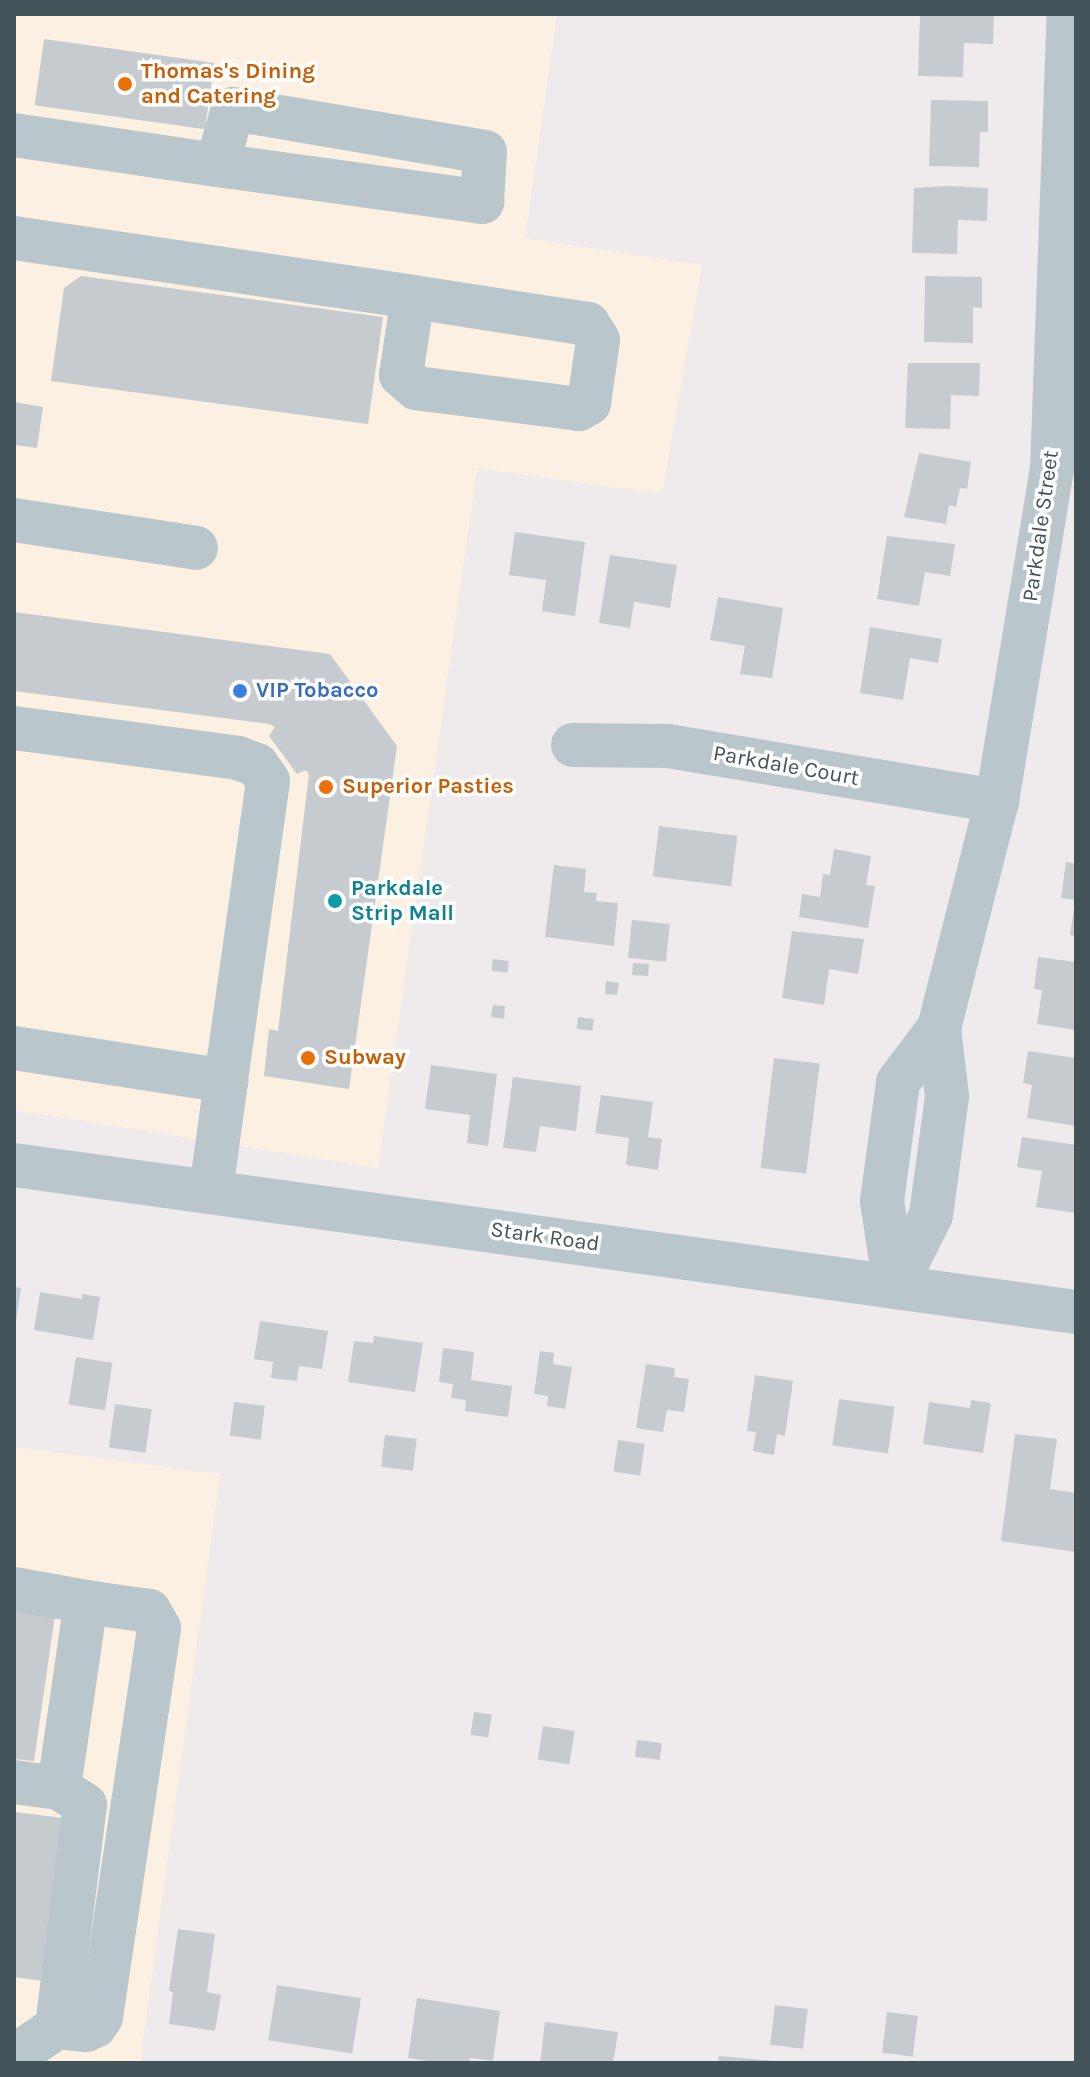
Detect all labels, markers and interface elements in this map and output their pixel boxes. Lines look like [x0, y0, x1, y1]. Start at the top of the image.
place label: Thomas's Dining and Catering [141, 58, 315, 110]
marker: Thomas's Dining and Catering [116, 75, 134, 93]
street label: Parkdale Street [1017, 448, 1065, 604]
place label: VIP Tobacco [256, 678, 379, 704]
marker: VIP Tobacco [231, 682, 249, 700]
street label: Parkdale Court [711, 740, 861, 792]
place label: Superior Pasties [342, 774, 514, 800]
marker: Superior Pasties [317, 778, 335, 796]
place label: Parkdale Strip Mall [351, 875, 454, 926]
marker: Parkdale Strip Mall [326, 892, 344, 910]
place label: Subway [324, 1045, 406, 1071]
marker: Subway [299, 1049, 317, 1067]
street label: Stark Road [489, 1216, 601, 1258]

